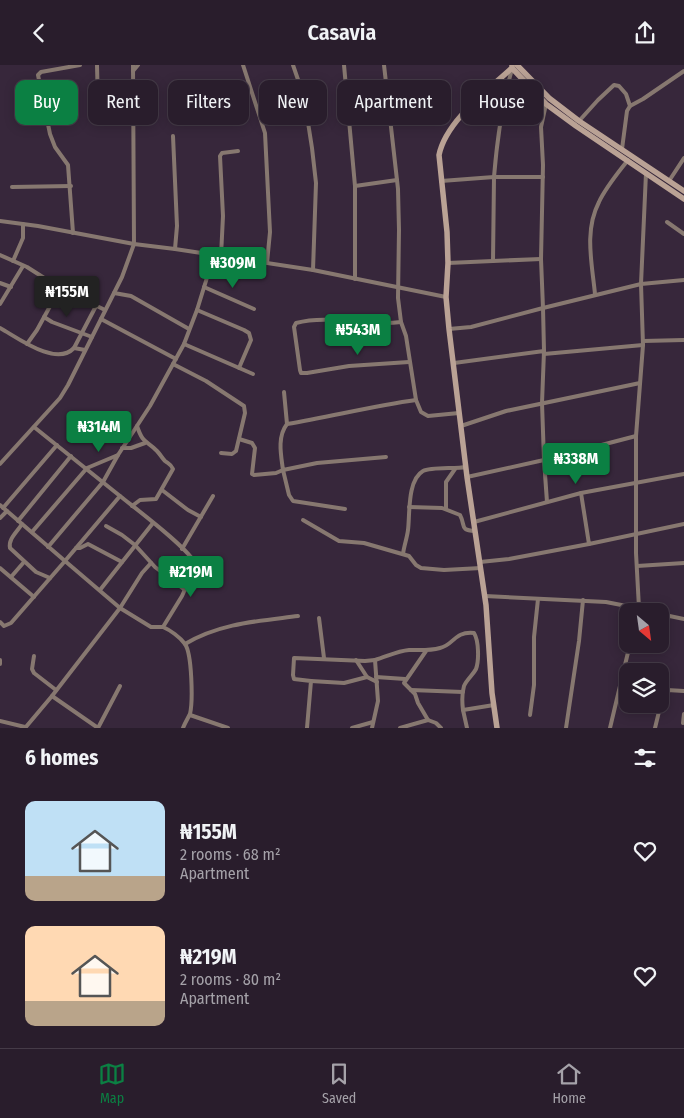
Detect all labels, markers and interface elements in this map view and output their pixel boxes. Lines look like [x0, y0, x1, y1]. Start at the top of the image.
icon: back [25, 19, 53, 47]
text: Casavia [308, 19, 376, 46]
icon: share [631, 19, 659, 47]
chip: Buy [15, 80, 78, 125]
chip: Rent [88, 80, 158, 125]
chip: Filters [168, 80, 249, 125]
chip: New [259, 80, 327, 125]
chip: Apartment [337, 80, 451, 125]
chip: House [461, 80, 543, 125]
pin: ₦309M [198, 247, 268, 289]
text: ₦309M [210, 253, 256, 272]
pin: ₦155M [32, 275, 102, 318]
text: ₦155M [45, 282, 89, 301]
pin: ₦543M [323, 313, 393, 356]
text: ₦543M [336, 320, 380, 339]
pin: ₦314M [64, 411, 134, 453]
text: ₦314M [77, 417, 121, 436]
pin: ₦338M [541, 443, 611, 485]
text: ₦338M [554, 449, 598, 468]
pin: ₦219M [156, 555, 226, 598]
text: ₦219M [169, 562, 213, 581]
north arrow [619, 603, 669, 653]
map controls [619, 603, 669, 713]
button: layers [619, 663, 669, 713]
icon: filters [631, 744, 659, 772]
text: 6 homes [25, 745, 98, 771]
text: ₦155M [180, 819, 237, 845]
icon: home [65, 821, 125, 881]
icon: heart [631, 837, 659, 865]
text: 2 rooms · 68 m² [180, 845, 281, 864]
text: Apartment [180, 864, 249, 883]
text: ₦219M [180, 944, 237, 970]
icon: home [65, 946, 125, 1006]
icon: heart [631, 962, 659, 990]
text: 2 rooms · 80 m² [180, 970, 281, 989]
text: Apartment [180, 989, 249, 1008]
tab: Map [98, 1060, 126, 1107]
tab: Saved [322, 1060, 356, 1107]
tab: Home [552, 1060, 586, 1107]

